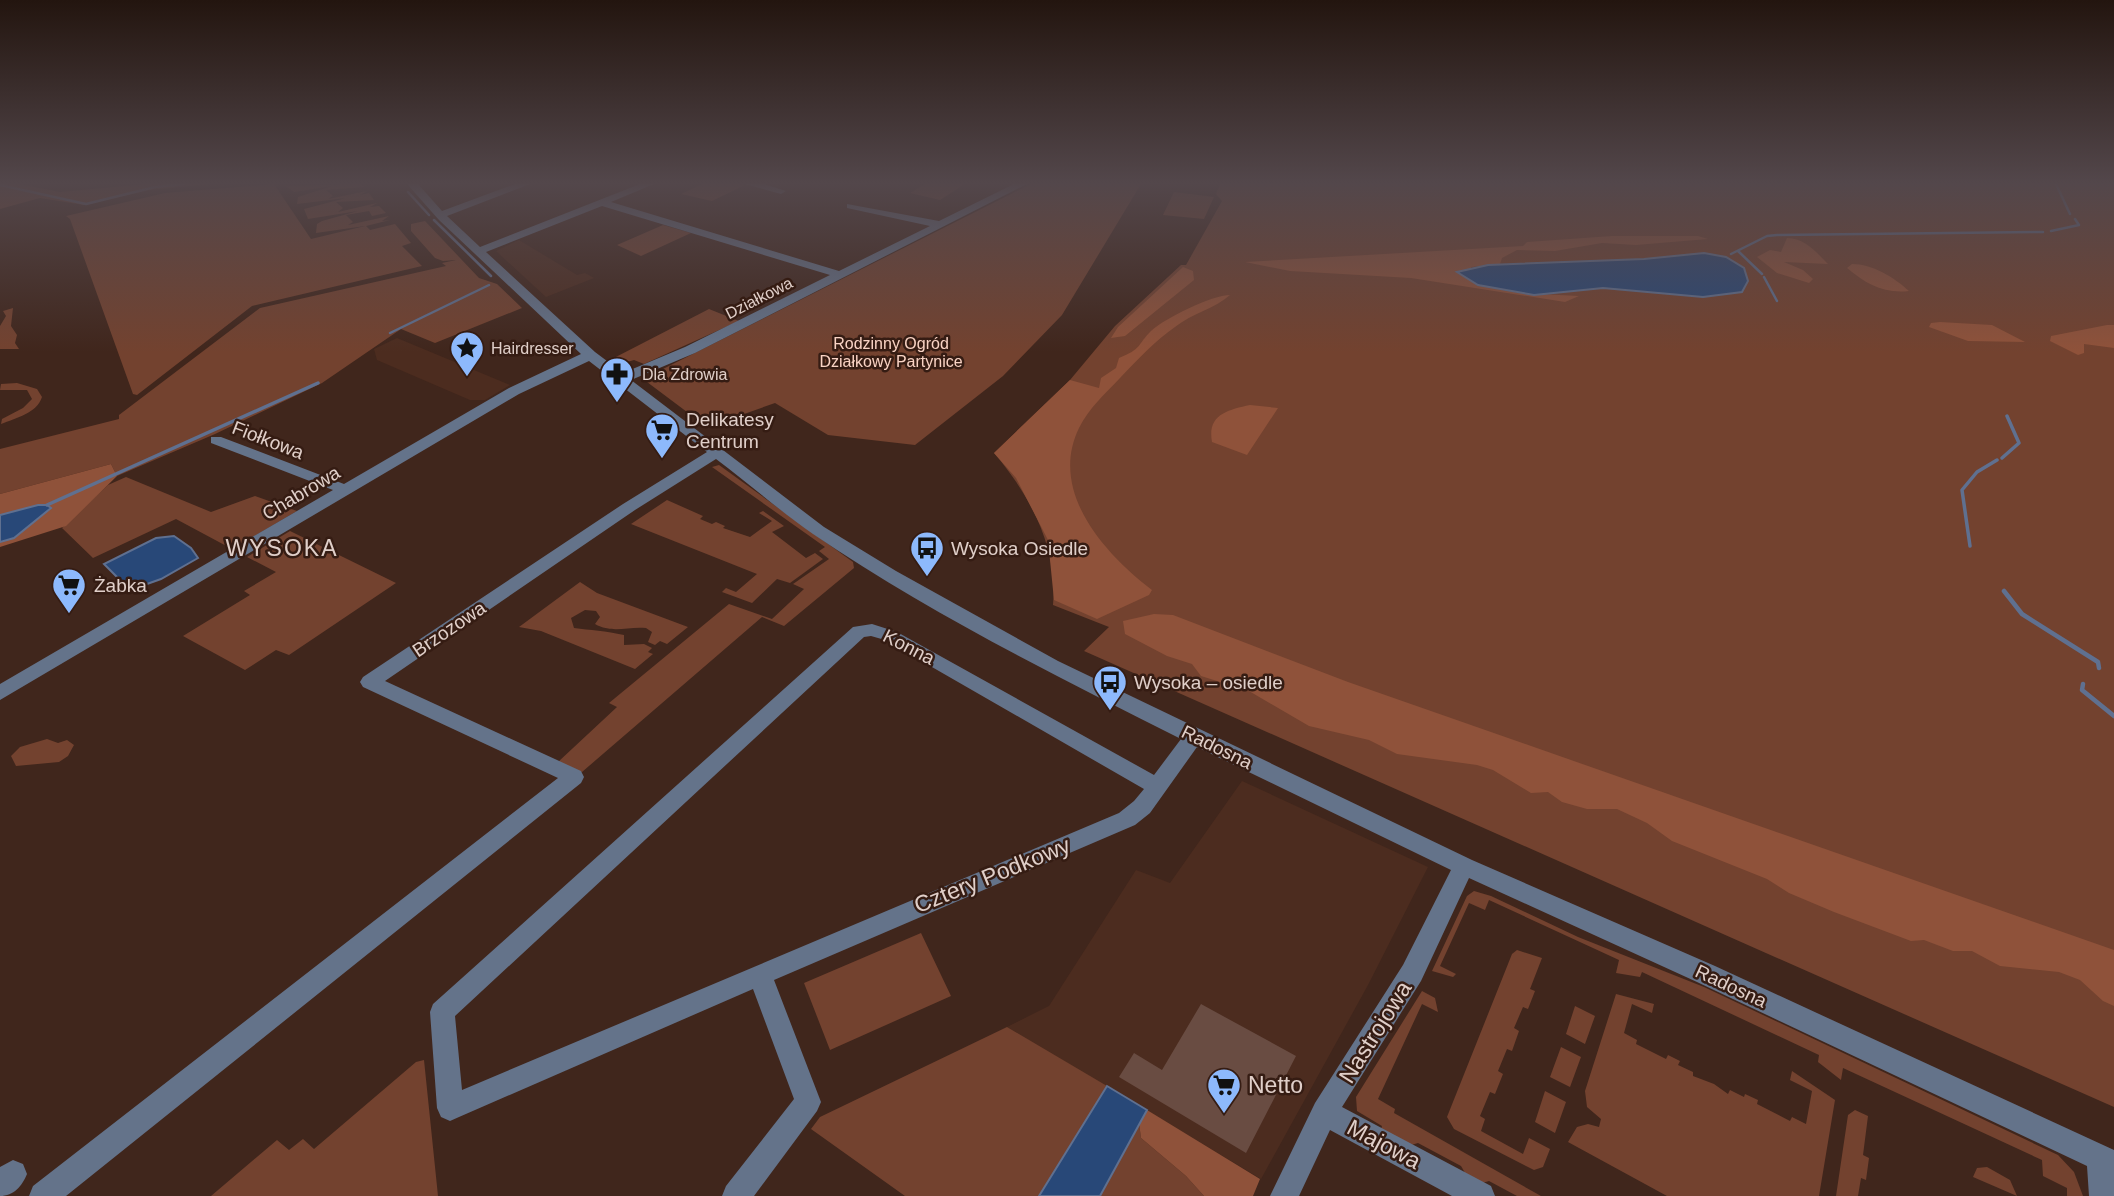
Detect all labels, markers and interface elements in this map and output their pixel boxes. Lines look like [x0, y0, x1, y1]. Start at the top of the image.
street label: Działkowa [723, 274, 795, 322]
place icon: Hairdresser [448, 329, 486, 378]
park label: Rodzinny Ogród Działkowy Partynice [819, 335, 963, 370]
place label: Hairdresser [491, 340, 574, 357]
pharmacy icon: Dla Zdrowia [598, 355, 636, 404]
place label: Dla Zdrowia [642, 366, 727, 383]
place label: Delikatesy Centrum [686, 409, 774, 452]
supermarket icon: Delikatesy Centrum [643, 411, 681, 460]
street label: Fiołkowa [229, 417, 307, 463]
street label: Chabrowa [258, 461, 344, 524]
bus stop icon: Wysoka Osiedle [908, 529, 946, 578]
district label: WYSOKA [226, 535, 338, 561]
place label: Wysoka Osiedle [951, 538, 1088, 559]
supermarket icon: Żabka [50, 566, 88, 615]
place label: Żabka [94, 575, 147, 596]
street label: Brzozowa [409, 597, 490, 661]
street label: Konna [880, 625, 939, 669]
bus stop icon: Wysoka – osiedle [1091, 663, 1129, 712]
place label: Wysoka – osiedle [1134, 672, 1283, 693]
street label: Radosna [1178, 721, 1256, 773]
street label: Cztery Podkowy [910, 832, 1074, 918]
street label: Radosna [1692, 960, 1770, 1012]
street label: Nastrojowa [1333, 976, 1417, 1088]
supermarket icon: Netto [1205, 1066, 1243, 1115]
place label: Netto [1248, 1072, 1303, 1098]
street label: Majowa [1343, 1114, 1425, 1174]

